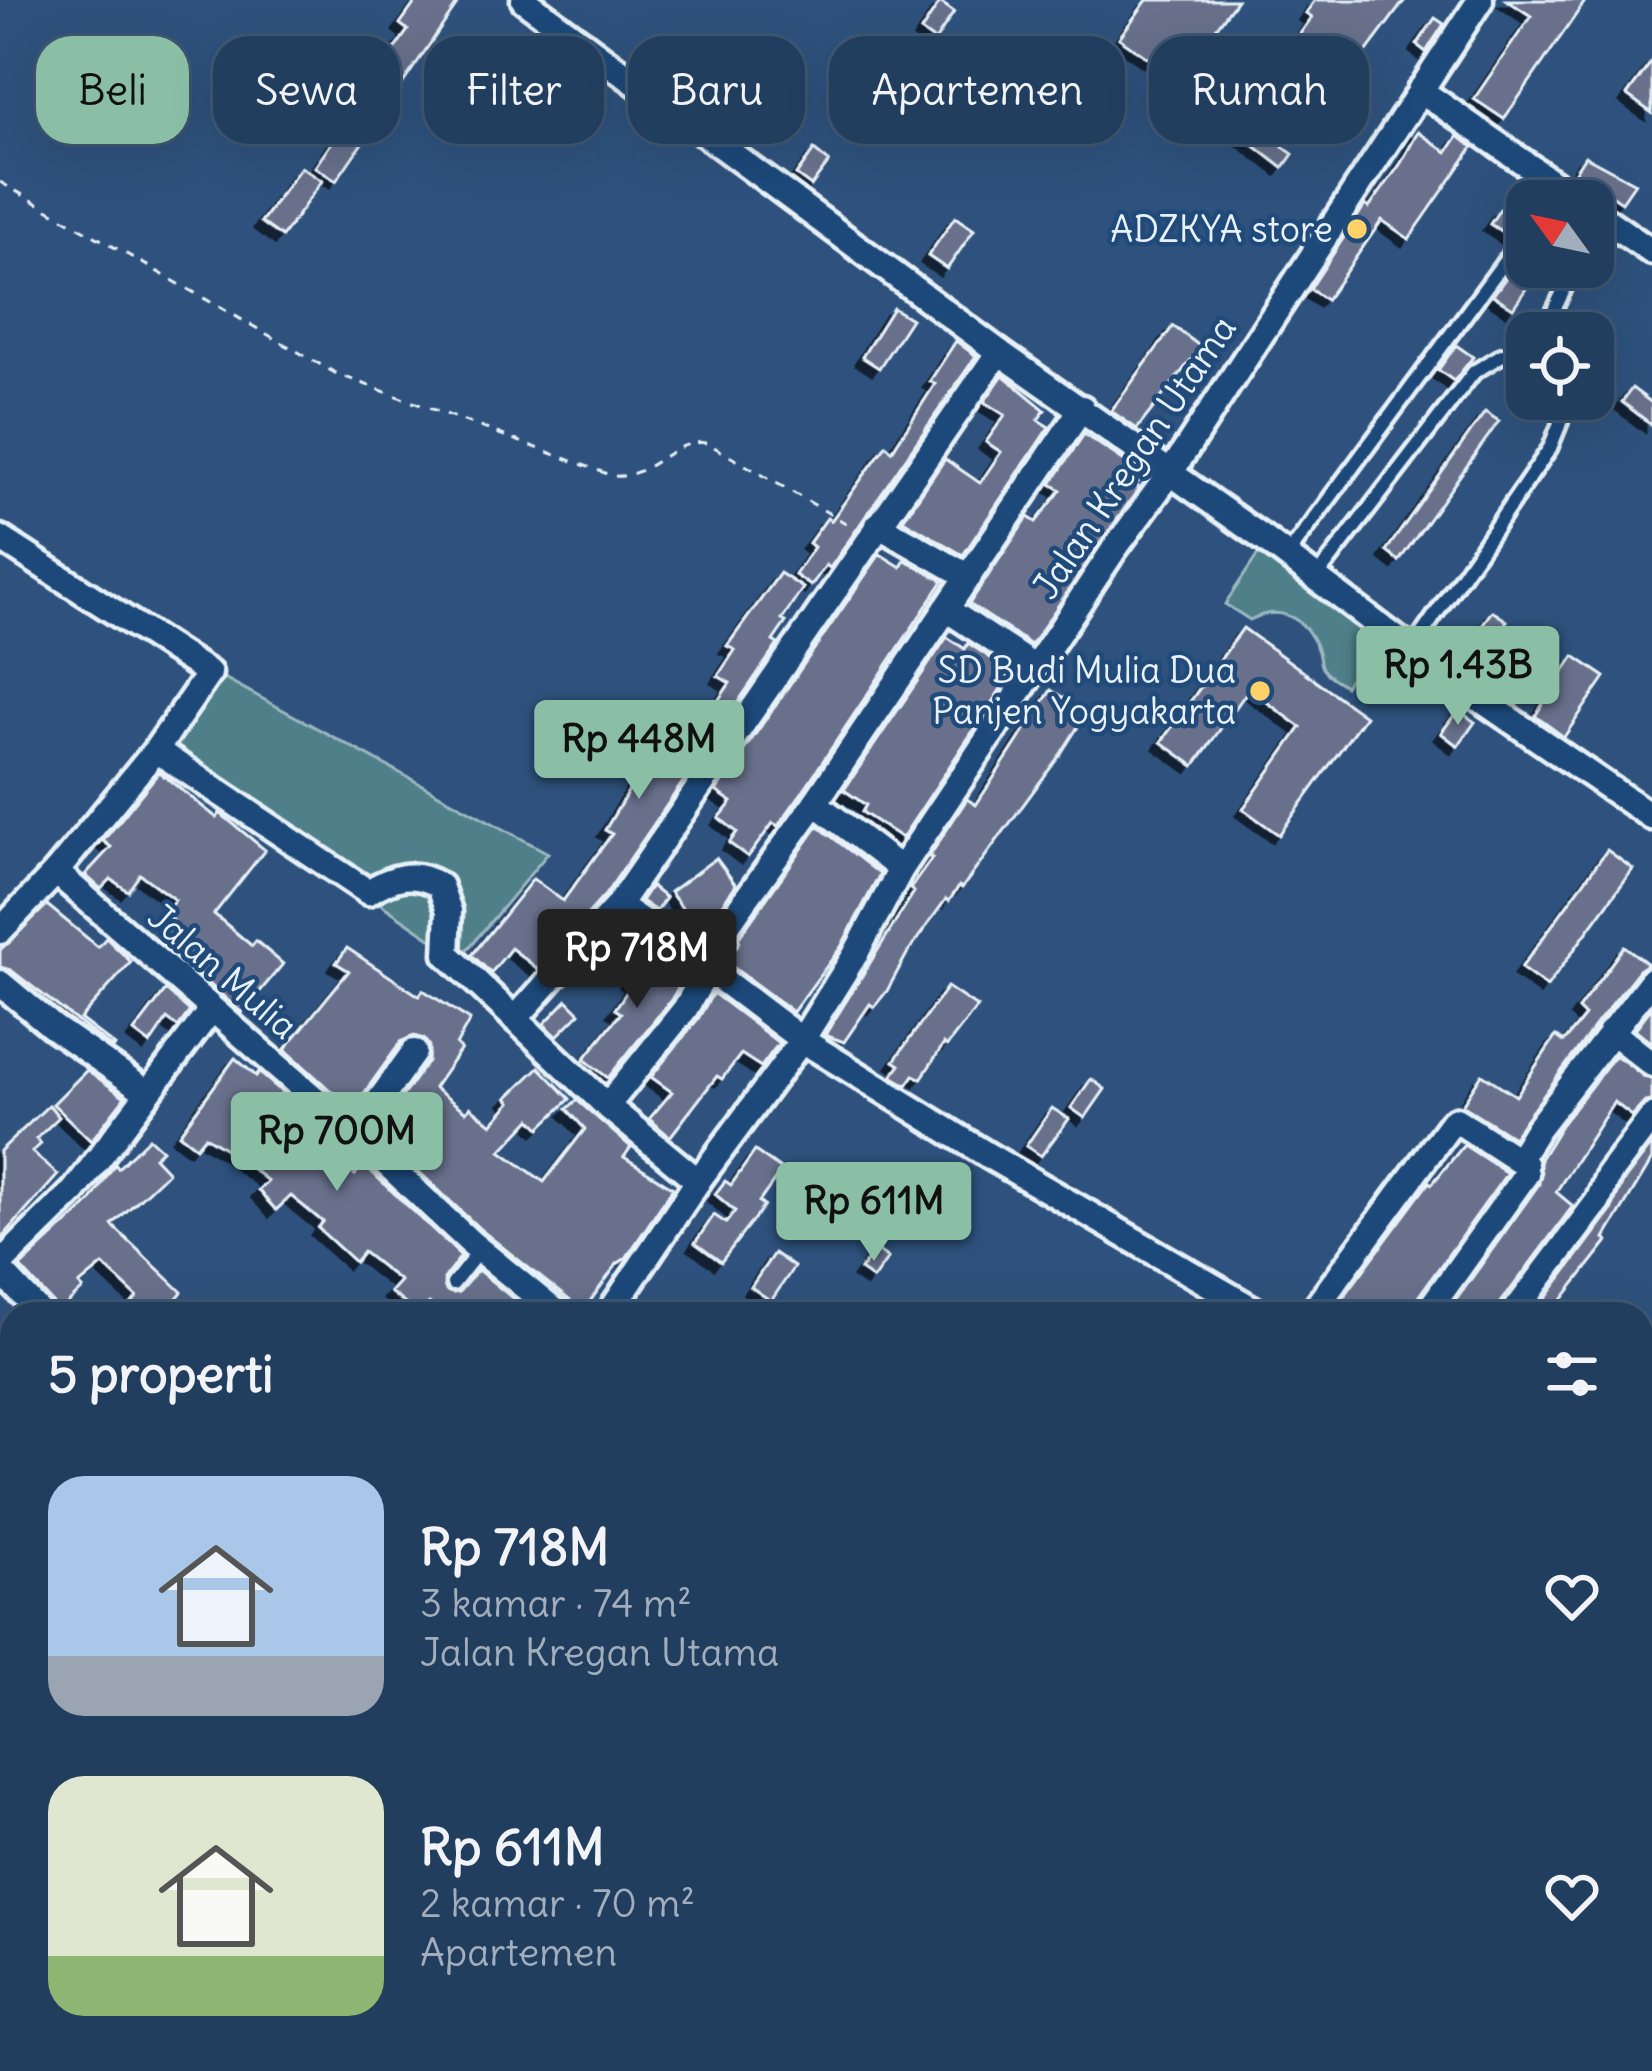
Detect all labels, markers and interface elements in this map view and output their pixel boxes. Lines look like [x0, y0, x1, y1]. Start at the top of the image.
chip: Beli [36, 36, 189, 144]
chip: Sewa [213, 36, 400, 144]
chip: Filter [424, 36, 604, 144]
chip: Baru [628, 36, 805, 144]
chip: Apartemen [829, 36, 1125, 144]
chip: Rumah [1149, 36, 1369, 144]
north arrow [1506, 180, 1614, 288]
map controls [1506, 180, 1614, 420]
place label: ADZKYA store [1110, 207, 1333, 252]
marker: ADZKYA store [1344, 216, 1370, 242]
street label: Jalan Kregan Utama [1023, 307, 1246, 607]
button: locate [1506, 312, 1614, 420]
pin: Rp 1.43B [1334, 626, 1582, 728]
text: Rp 1.43B [1383, 640, 1533, 689]
place label: SD Budi Mulia Dua Panjen Yogyakarta [932, 648, 1236, 734]
marker: SD Budi Mulia Dua Panjen Yogyakarta [1247, 678, 1273, 704]
pin: Rp 448M [528, 700, 750, 802]
text: Rp 448M [561, 714, 717, 763]
street label: Jalan Mulia [139, 894, 307, 1049]
pin: Rp 718M [526, 909, 748, 1011]
text: Rp 718M [564, 923, 710, 972]
pin: Rp 700M [226, 1092, 448, 1194]
text: Rp 700M [258, 1106, 416, 1155]
pin: Rp 611M [763, 1162, 985, 1264]
text: Rp 611M [803, 1176, 945, 1225]
icon: filters [1539, 1341, 1605, 1407]
text: 5 properti [48, 1342, 274, 1406]
text: Rp 718M [420, 1515, 610, 1579]
icon: home [144, 1524, 288, 1668]
icon: heart [1539, 1563, 1605, 1629]
text: 3 kamar · 74 m² [420, 1579, 692, 1628]
text: Jalan Kregan Utama [420, 1628, 779, 1677]
text: Rp 611M [420, 1815, 605, 1879]
icon: home [144, 1824, 288, 1968]
icon: heart [1539, 1863, 1605, 1929]
text: 2 kamar · 70 m² [420, 1879, 695, 1928]
text: Apartemen [420, 1928, 617, 1977]

